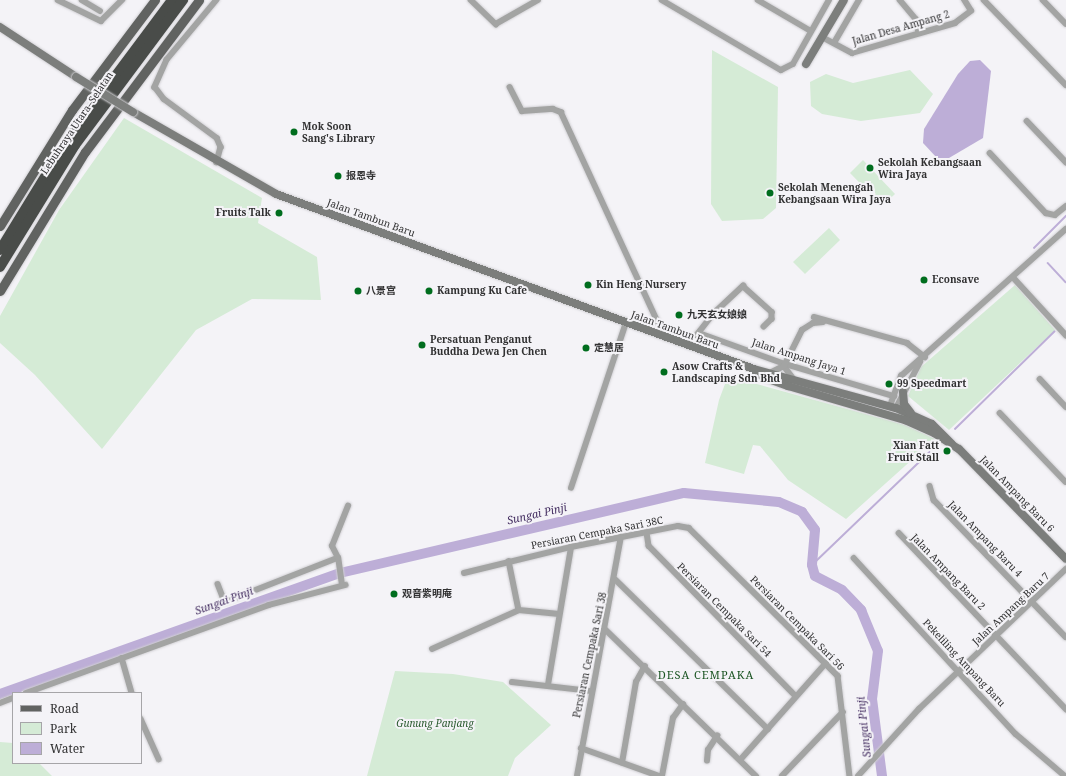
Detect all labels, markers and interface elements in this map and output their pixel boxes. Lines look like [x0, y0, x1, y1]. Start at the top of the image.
street label: Jalan Desa Ampang 2 [851, 8, 951, 48]
street label: Lebuhraya Utara–Selatan [38, 70, 116, 176]
place label: Mok Soon Sang's Library [302, 120, 375, 144]
marker: Mok Soon Sang's Library [289, 127, 299, 137]
place label: Sekolah Kebangsaan Wira Jaya [878, 156, 982, 180]
marker: Sekolah Kebangsaan Wira Jaya [865, 163, 875, 173]
place label: 报恩寺 [346, 170, 376, 182]
marker: 报恩寺 [333, 171, 343, 181]
place label: Sekolah Menengah Kebangsaan Wira Jaya [778, 181, 891, 204]
marker: Sekolah Menengah Kebangsaan Wira Jaya [765, 188, 775, 198]
street label: Jalan Tambun Baru [325, 197, 417, 239]
place label: Fruits Talk [216, 207, 271, 219]
marker: Fruits Talk [274, 208, 284, 218]
place label: Econsave [932, 274, 979, 286]
marker: Econsave [919, 275, 929, 285]
place label: Kin Heng Nursery [596, 279, 686, 291]
marker: Kin Heng Nursery [583, 280, 593, 290]
place label: 八景宫 [366, 285, 396, 297]
place label: Kampung Ku Cafe [437, 285, 527, 297]
marker: 八景宫 [353, 286, 363, 296]
marker: Kampung Ku Cafe [424, 286, 434, 296]
street label: Jalan Tambun Baru [629, 309, 721, 351]
place label: 九天玄女娘娘 [687, 309, 747, 321]
marker: 九天玄女娘娘 [674, 310, 684, 320]
place label: Persatuan Penganut Buddha Dewa Jen Chen [430, 333, 547, 356]
street label: Jalan Ampang Jaya 1 [750, 336, 848, 378]
marker: Persatuan Penganut Buddha Dewa Jen Chen [417, 340, 427, 350]
place label: 定慧居 [594, 342, 624, 354]
marker: 定慧居 [581, 343, 591, 353]
place label: Asow Crafts & Landscaping Sdn Bhd [672, 360, 780, 384]
marker: Asow Crafts & Landscaping Sdn Bhd [659, 367, 669, 377]
place label: 99 Speedmart [897, 378, 966, 390]
marker: 99 Speedmart [884, 379, 894, 389]
place label: Xian Fatt Fruit Stall [888, 439, 939, 462]
marker: Xian Fatt Fruit Stall [942, 446, 952, 456]
street label: Jalan Ampang Baru 6 [978, 453, 1056, 535]
street label: Jalan Ampang Baru 4 [946, 498, 1024, 580]
water label: Sungai Pinji [506, 501, 568, 527]
street label: Persiaran Cempaka Sari 38C [530, 514, 664, 552]
street label: Jalan Ampang Baru 2 [909, 531, 987, 613]
street label: Persiaran Cempaka Sari 54 [674, 560, 774, 660]
street label: Jalan Ampang Baru 7 [970, 570, 1052, 648]
street label: Persiaran Cempaka Sari 56 [747, 573, 847, 673]
water label: Sungai Pinji [193, 584, 255, 618]
place label: 观音紫明庵 [402, 588, 452, 600]
marker: 观音紫明庵 [389, 589, 399, 599]
street label: Persiaran Cempaka Sari 38 [571, 591, 609, 719]
street label: Pekeliling Ampang Baru [920, 617, 1008, 709]
district label: DESA CEMPAKA [658, 668, 754, 682]
legend [12, 692, 142, 764]
water label: Sungai Pinji [854, 696, 874, 758]
text: Road [50, 700, 79, 717]
park label: Gunung Panjang [396, 718, 474, 730]
text: Park [50, 720, 77, 737]
text: Water [50, 740, 85, 757]

